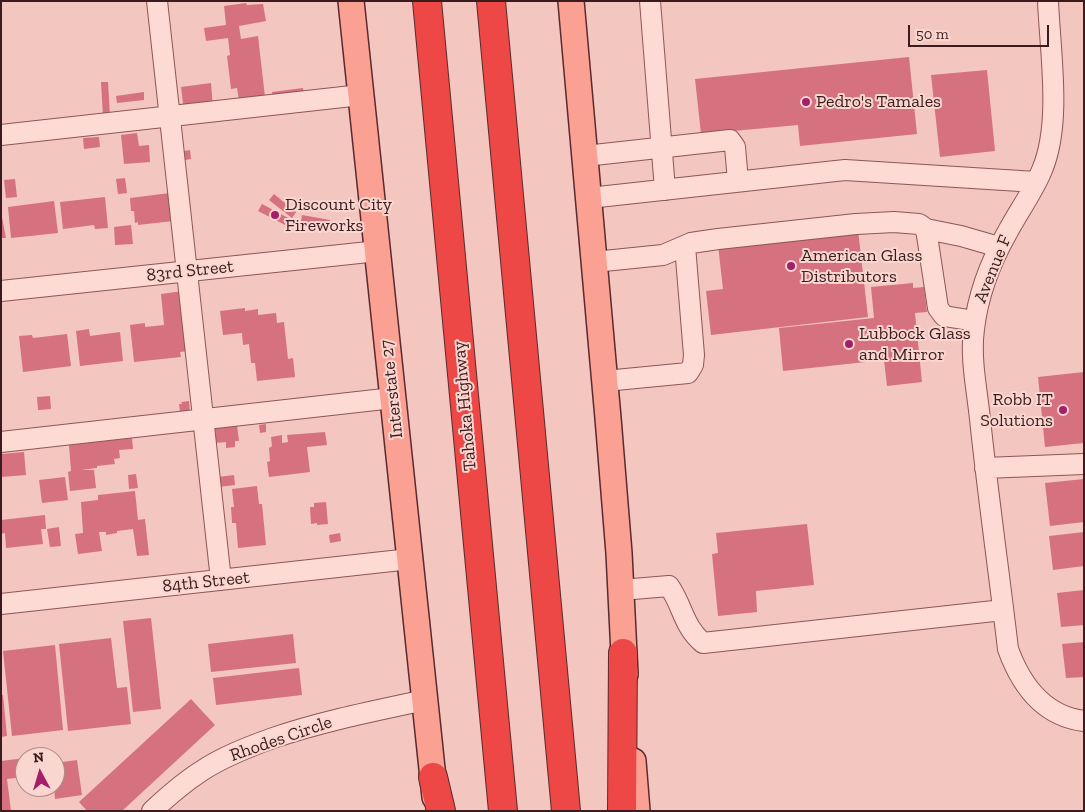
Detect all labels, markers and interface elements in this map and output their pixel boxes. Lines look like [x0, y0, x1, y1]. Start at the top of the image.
scale bar [910, 15, 1051, 47]
text: 50 m [916, 25, 949, 43]
place label: Pedro's Tamales [816, 91, 941, 113]
marker: Pedro's Tamales [800, 96, 812, 108]
place label: Discount City Fireworks [285, 194, 392, 236]
marker: Discount City Fireworks [269, 209, 281, 221]
street label: Avenue F [970, 232, 1016, 306]
place label: American Glass Distributors [801, 245, 922, 288]
street label: 83rd Street [145, 256, 235, 286]
marker: American Glass Distributors [785, 260, 797, 272]
place label: Lubbock Glass and Mirror [859, 323, 971, 366]
marker: Lubbock Glass and Mirror [843, 338, 855, 350]
street label: Interstate 27 [376, 339, 408, 439]
street label: Tahoka Highway [449, 340, 481, 472]
place label: Robb IT Solutions [980, 389, 1053, 432]
marker: Robb IT Solutions [1057, 404, 1069, 416]
street label: 84th Street [161, 567, 251, 597]
street label: Rhodes Circle [227, 711, 335, 767]
north arrow [15, 747, 65, 797]
text: N [32, 749, 45, 767]

